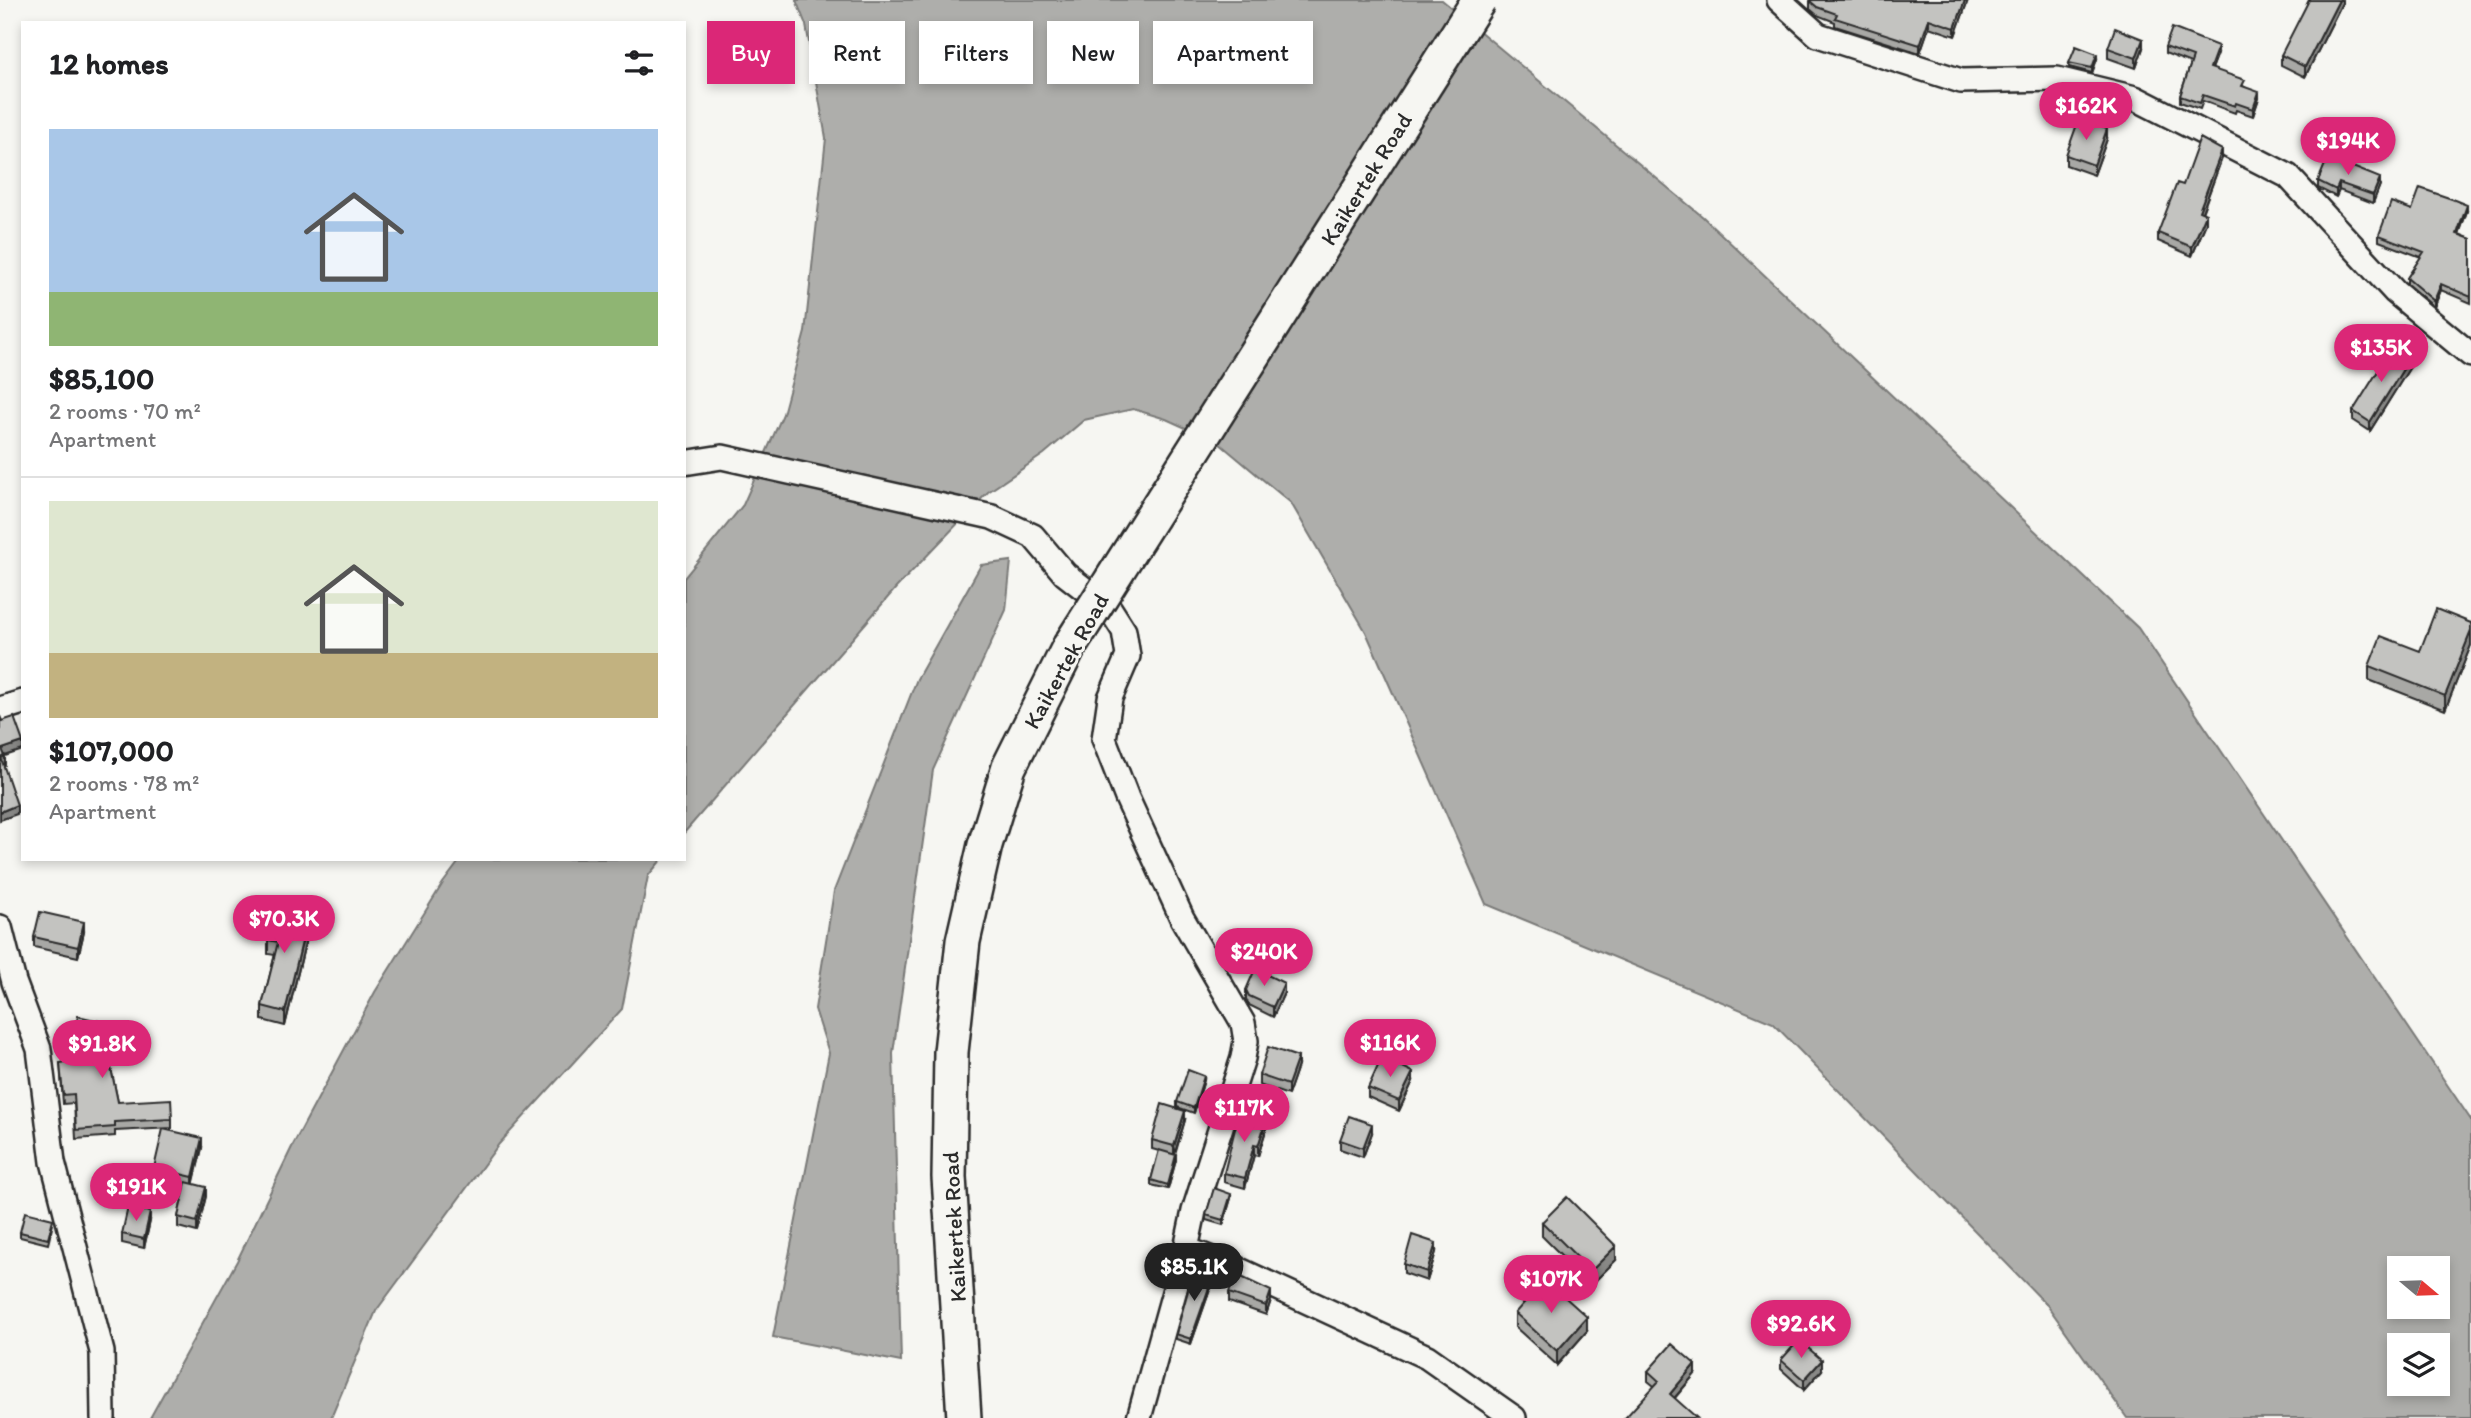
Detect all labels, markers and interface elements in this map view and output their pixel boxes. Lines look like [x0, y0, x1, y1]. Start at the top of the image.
chip: Buy [707, 21, 795, 84]
chip: Rent [809, 21, 905, 84]
chip: Filters [919, 21, 1033, 84]
chip: New [1047, 21, 1139, 84]
chip: Apartment [1153, 21, 1313, 84]
icon: filters [620, 44, 658, 82]
text: 12 homes [49, 45, 169, 82]
pin: $162K [2037, 82, 2135, 142]
text: $162K [2055, 91, 2117, 119]
street label: Kaikertek Road [1314, 108, 1418, 250]
pin: $194K [2299, 118, 2397, 177]
text: $194K [2317, 126, 2379, 154]
icon: home [291, 174, 417, 300]
pin: $135K [2332, 324, 2430, 384]
text: $135K [2350, 333, 2412, 361]
text: $85,100 [49, 360, 154, 397]
text: 2 rooms · 70 m² [49, 397, 201, 425]
text: Apartment [49, 425, 156, 453]
icon: home [291, 546, 417, 672]
street label: Kaikertek Road [1017, 588, 1115, 734]
text: $107,000 [49, 732, 174, 769]
text: 2 rooms · 78 m² [49, 769, 199, 797]
text: Apartment [49, 797, 156, 825]
pin: $70.3K [227, 895, 341, 955]
text: $70.3K [249, 904, 319, 932]
pin: $240K [1215, 928, 1313, 988]
text: $240K [1231, 937, 1297, 965]
pin: $91.8K [45, 1020, 159, 1080]
pin: $116K [1341, 1020, 1439, 1079]
text: $116K [1360, 1028, 1420, 1056]
text: $91.8K [68, 1029, 136, 1057]
pin: $117K [1195, 1084, 1293, 1144]
text: $117K [1214, 1093, 1274, 1121]
street label: Kaikertek Road [936, 1151, 972, 1303]
pin: $191K [87, 1164, 185, 1223]
text: $191K [106, 1172, 166, 1200]
pin: $85.1K [1137, 1244, 1251, 1303]
text: $85.1K [1160, 1252, 1228, 1280]
pin: $107K [1502, 1256, 1600, 1315]
north arrow [2387, 1256, 2450, 1320]
map controls [2387, 1256, 2450, 1396]
text: $107K [1520, 1264, 1582, 1292]
pin: $92.6K [1744, 1300, 1858, 1360]
text: $92.6K [1767, 1309, 1835, 1337]
button: layers [2387, 1333, 2450, 1396]

